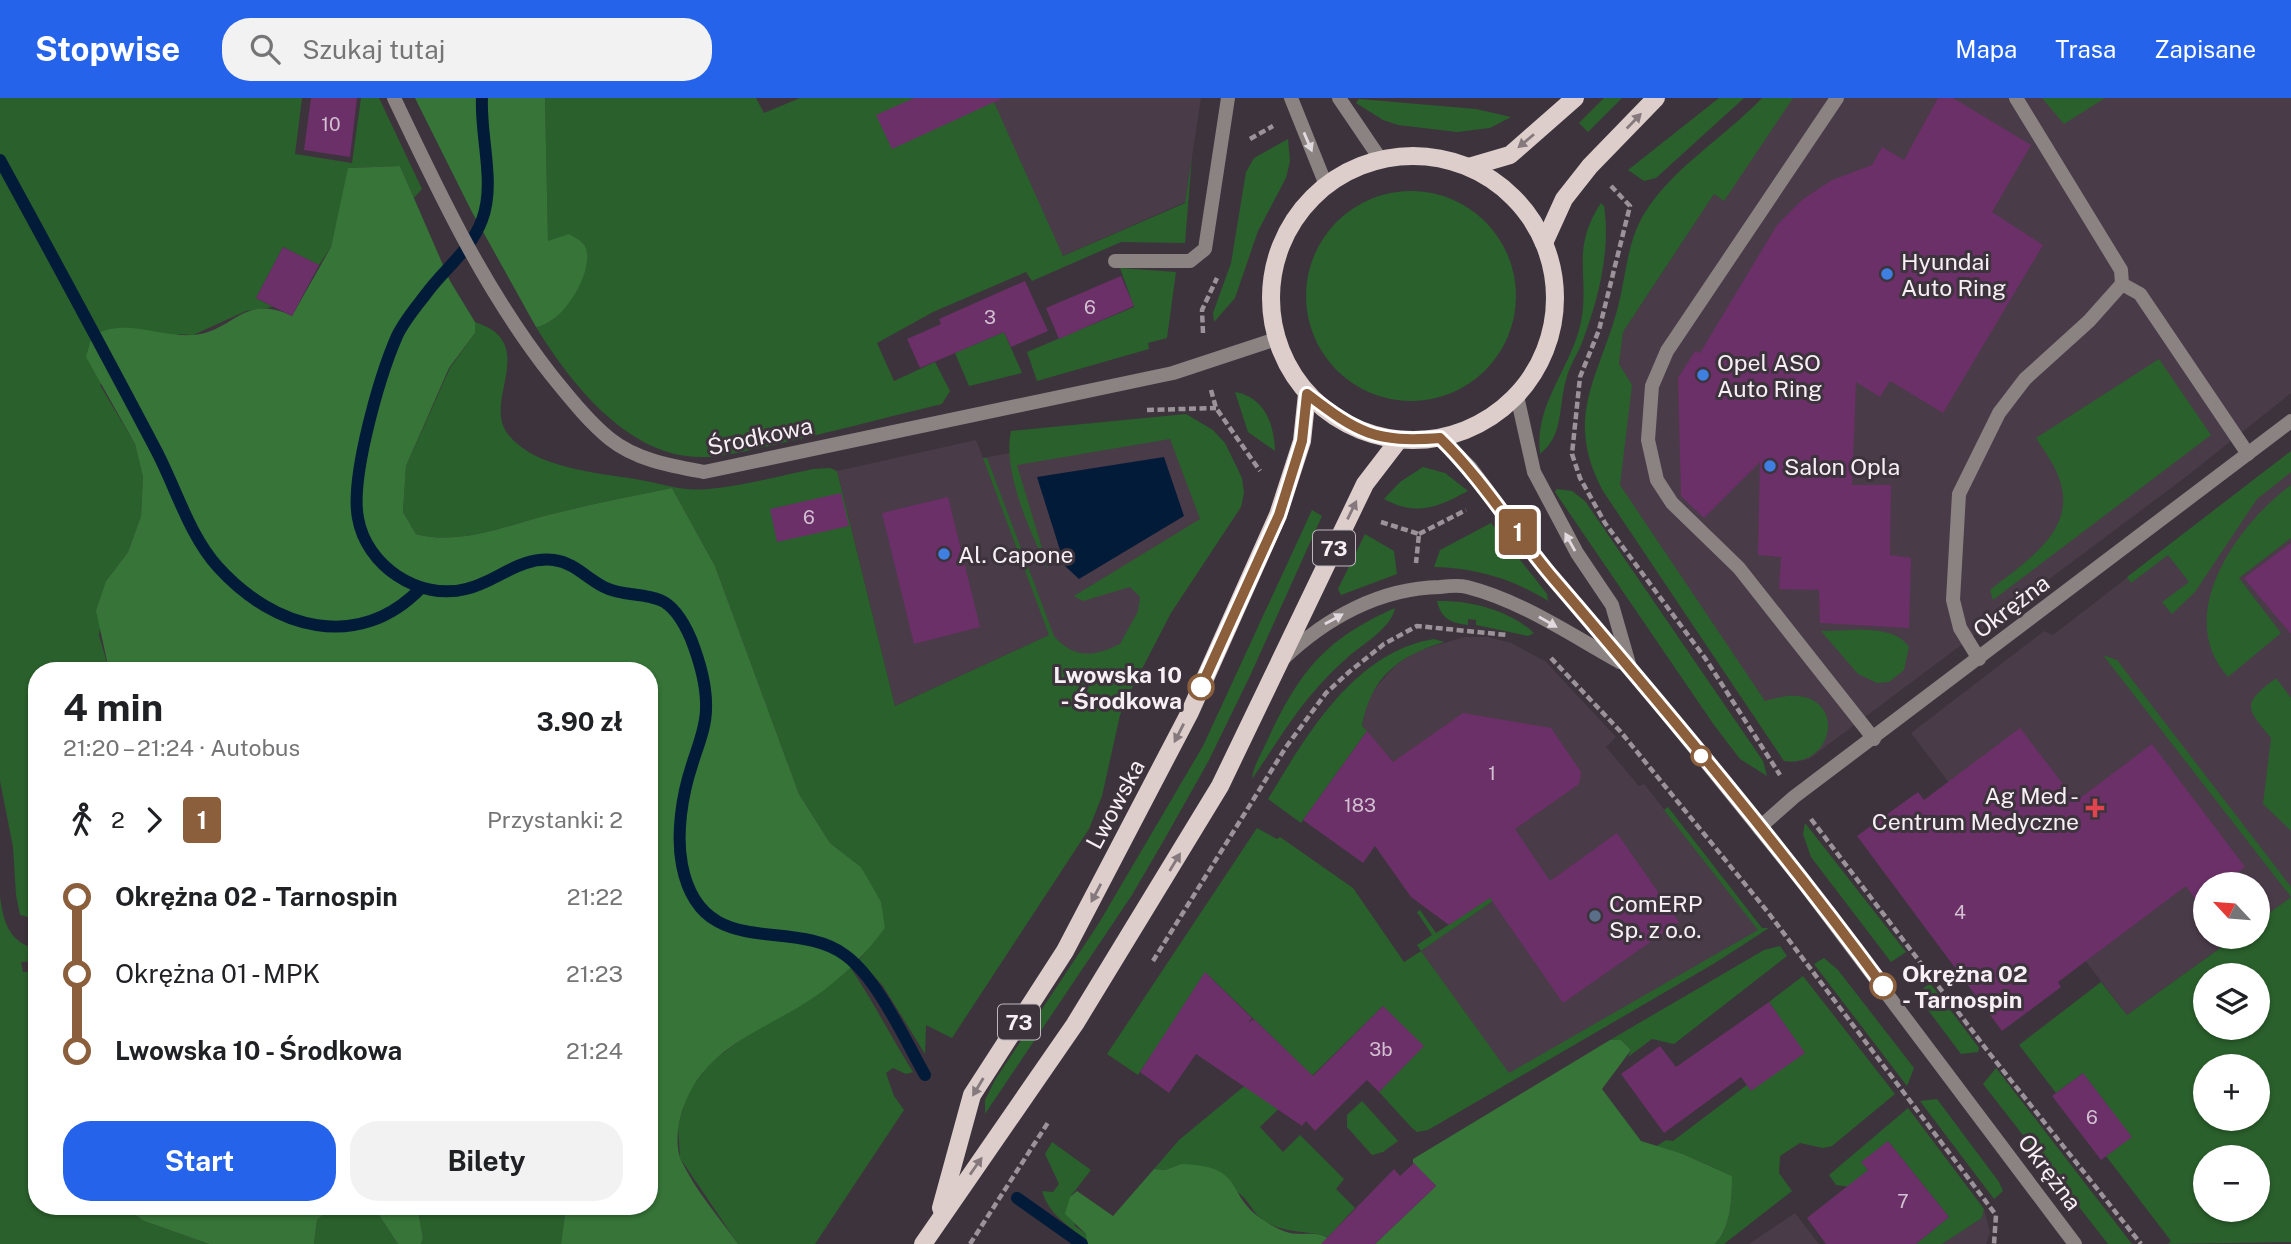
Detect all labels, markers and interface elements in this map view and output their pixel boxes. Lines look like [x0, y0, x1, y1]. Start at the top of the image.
search box [222, 18, 712, 81]
text: Stopwise [35, 30, 180, 68]
icon: search [246, 30, 284, 68]
text: Szukaj tutaj [302, 34, 445, 65]
text: Mapa [1955, 35, 2017, 63]
text: Trasa [2055, 35, 2116, 63]
text: Zapisane [2154, 35, 2256, 63]
house number: 10 [321, 113, 341, 135]
one-way arrow [1626, 113, 1642, 129]
one-way arrow [1302, 132, 1314, 152]
one-way arrow [1518, 133, 1535, 148]
place label: Hyundai Auto Ring [1901, 248, 2006, 301]
marker: Hyundai Auto Ring [1879, 266, 1895, 282]
house number: 6 [1084, 296, 1096, 318]
house number: 3 [984, 306, 996, 328]
place label: Opel ASO Auto Ring [1717, 349, 1822, 402]
marker: Opel ASO Auto Ring [1695, 367, 1711, 383]
street label: Środkowa [705, 412, 815, 460]
place label: Salon Opla [1784, 453, 1900, 480]
marker: Salon Opla [1762, 458, 1778, 474]
one-way arrow [1346, 500, 1357, 520]
house number: 6 [803, 506, 815, 528]
line badge: 1 [1495, 509, 1541, 555]
text: 1 [1513, 518, 1523, 546]
road number: 73 [1313, 531, 1355, 566]
one-way arrow [1564, 532, 1576, 551]
place label: Al. Capone [958, 541, 1073, 568]
marker: Al. Capone [936, 546, 952, 562]
street label: Okrężna [1968, 569, 2054, 643]
one-way arrow [1325, 613, 1344, 625]
one-way arrow [1539, 615, 1558, 628]
place label: Lwowska 10 - Środkowa [1053, 661, 1182, 714]
marker: Lwowska 10 - Środkowa [1188, 674, 1214, 700]
text: 4 min [63, 685, 163, 730]
text: 3.90 zł [536, 706, 623, 737]
one-way arrow [1173, 723, 1185, 743]
text: 21:20 – 21:24 · Autobus [63, 734, 300, 761]
unlabelled marker [1691, 746, 1711, 766]
street label: Lwowska [1080, 755, 1150, 853]
house number: 1 [1488, 762, 1496, 784]
place label: Ag Med - Centrum Medyczne [1872, 782, 2079, 835]
house number: 183 [1344, 794, 1376, 816]
marker: Ag Med - Centrum Medyczne [2085, 798, 2105, 818]
icon: walk [63, 801, 101, 839]
icon: forward [135, 801, 173, 839]
text: 2 [111, 806, 125, 833]
text: 1 [197, 806, 207, 834]
text: Przystanki: 2 [487, 806, 623, 833]
one-way arrow [1169, 852, 1181, 871]
north arrow [2193, 872, 2270, 948]
map controls [2193, 872, 2270, 1222]
text: Okrężna 02 - Tarnospin [115, 881, 398, 912]
text: 21:22 [567, 883, 623, 910]
one-way arrow [1090, 883, 1102, 902]
place label: ComERP Sp. z o.o. [1609, 890, 1702, 943]
house number: 4 [1954, 901, 1966, 923]
marker: ComERP Sp. z o.o. [1587, 908, 1603, 924]
text: Okrężna 01 - MPK [115, 958, 320, 989]
text: 21:23 [566, 960, 623, 987]
place label: Okrężna 02 - Tarnospin [1902, 960, 2028, 1013]
button: layers [2193, 963, 2270, 1040]
marker: Okrężna 02 - Tarnospin [1870, 973, 1896, 999]
road number: 73 [998, 1004, 1040, 1040]
text: Lwowska 10 - Środkowa [115, 1035, 402, 1066]
text: 21:24 [566, 1037, 623, 1064]
house number: 3b [1369, 1038, 1393, 1060]
button: + [2193, 1054, 2270, 1131]
one-way arrow [971, 1077, 984, 1096]
house number: 6 [2086, 1106, 2098, 1128]
button: Start [63, 1121, 336, 1201]
button: Bilety [350, 1121, 623, 1201]
street label: Okrężna [2013, 1129, 2087, 1215]
button: − [2193, 1145, 2270, 1222]
one-way arrow [969, 1157, 983, 1175]
house number: 7 [1897, 1190, 1909, 1212]

